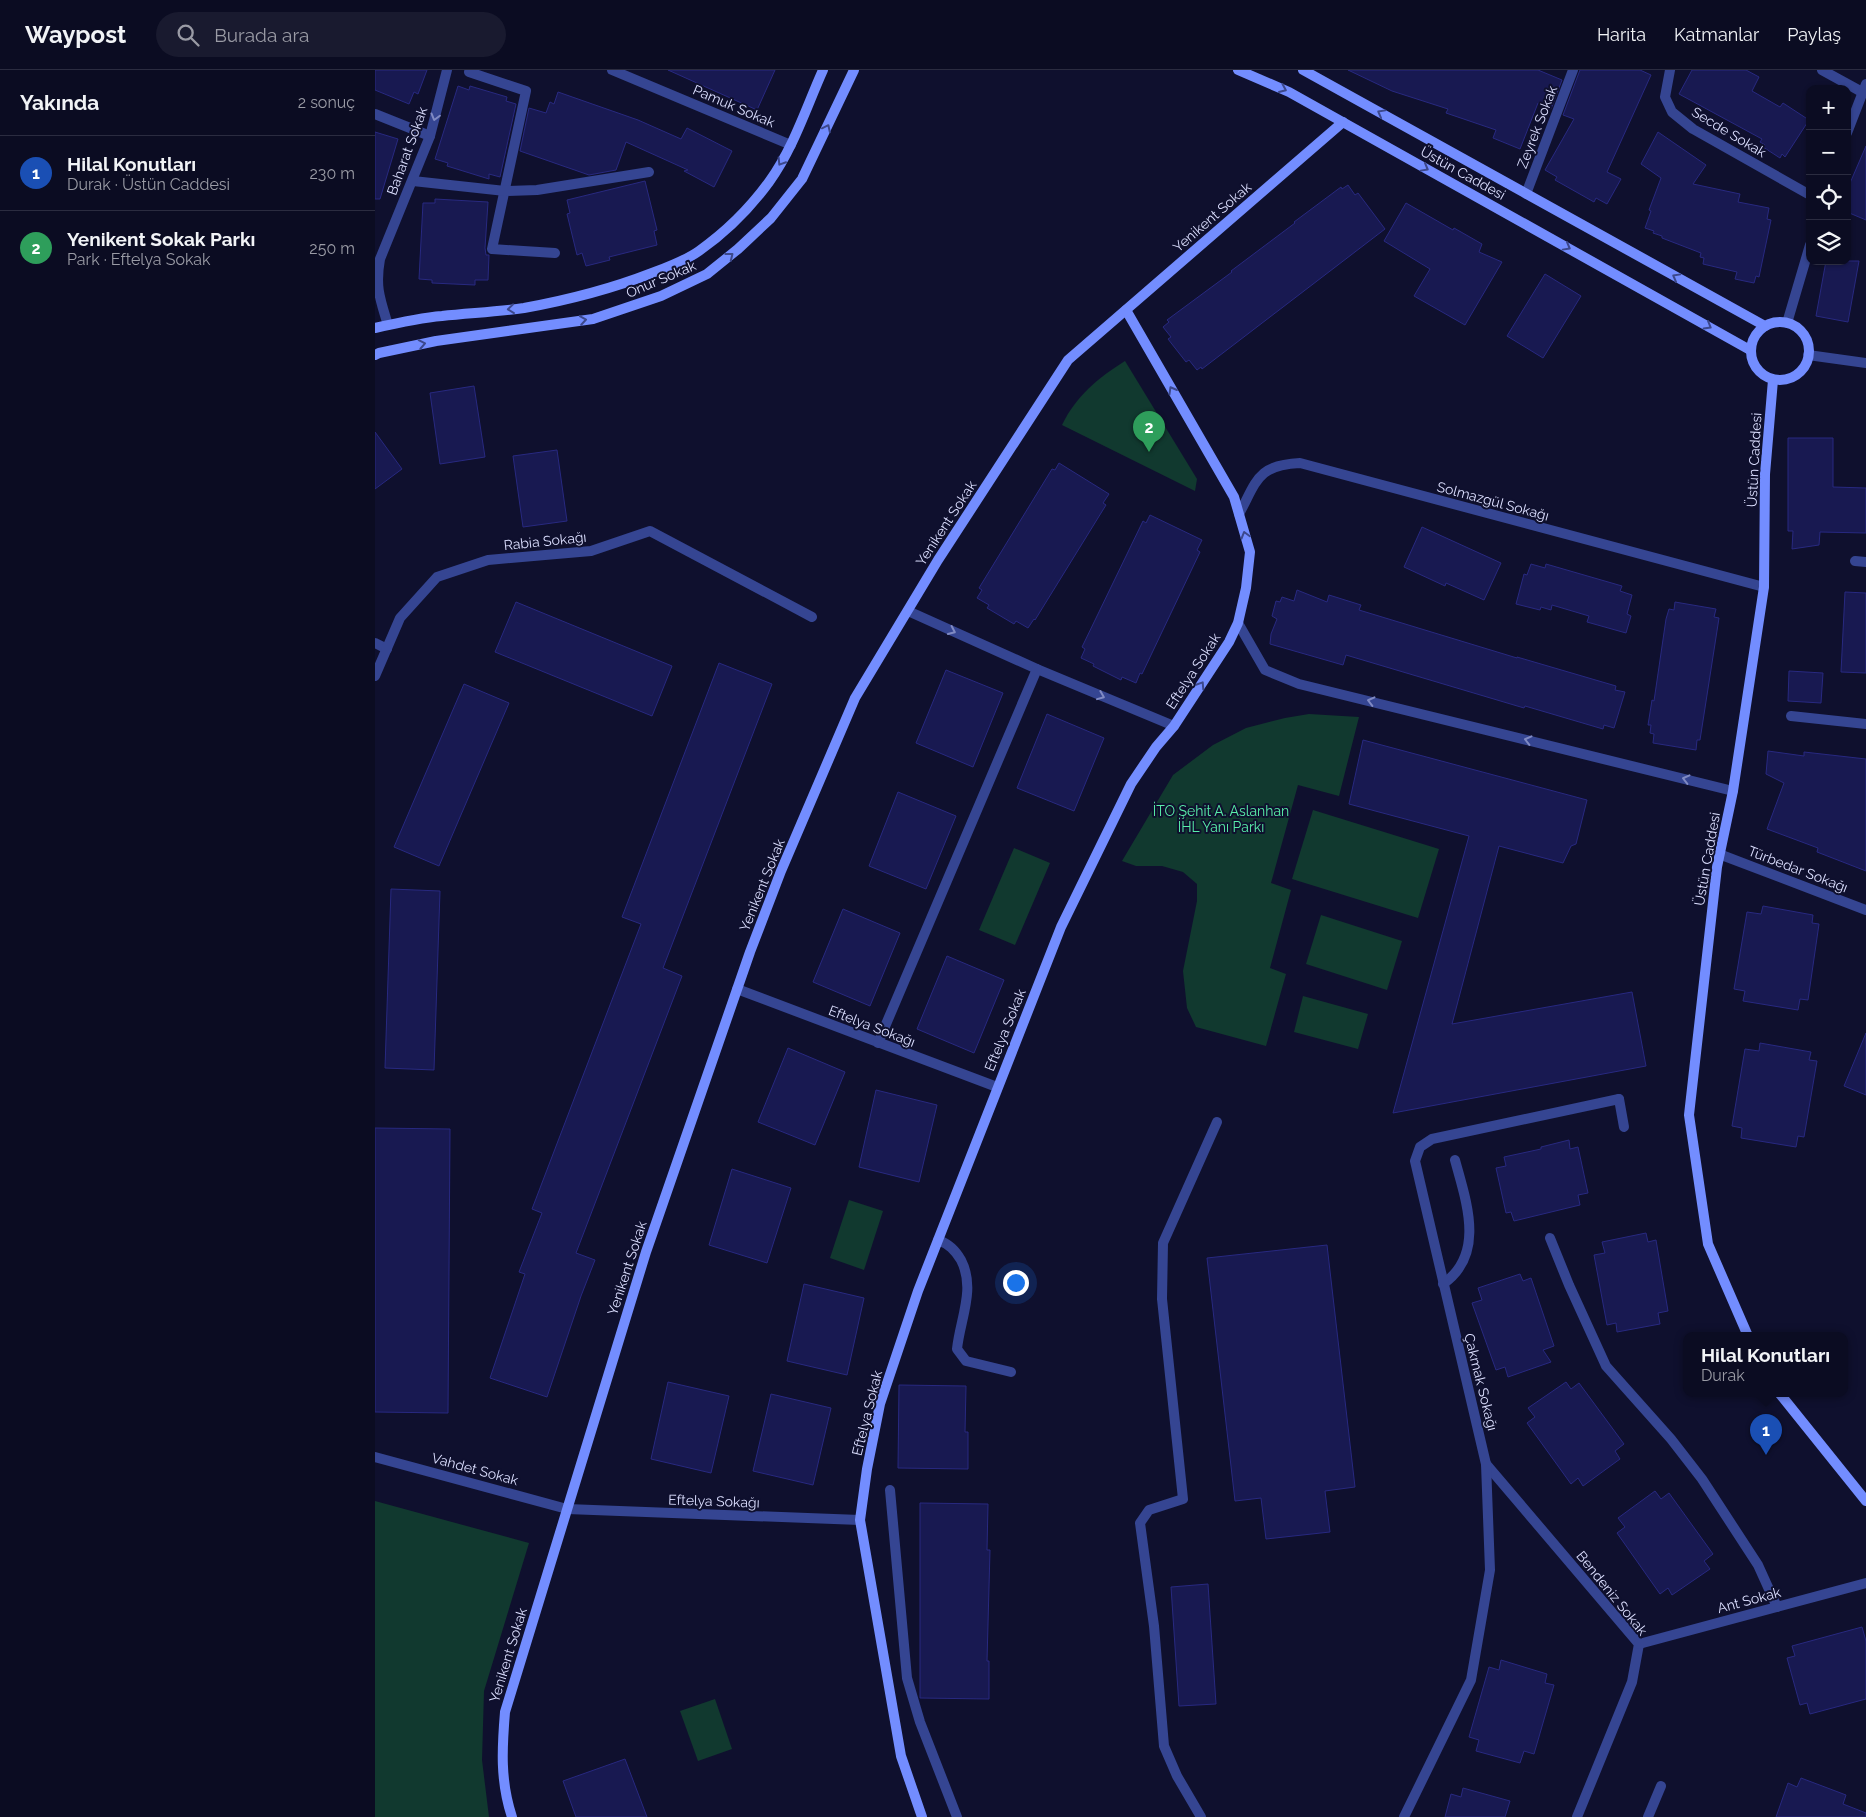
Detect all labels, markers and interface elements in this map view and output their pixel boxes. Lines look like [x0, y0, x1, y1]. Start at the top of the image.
search box [156, 12, 506, 57]
text: Waypost [25, 20, 126, 49]
icon: search [174, 21, 202, 49]
text: Burada ara [214, 24, 309, 46]
text: Harita [1597, 24, 1646, 45]
text: Katmanlar [1674, 24, 1759, 45]
text: Paylaş [1787, 24, 1841, 45]
street label: Pamuk Sokak [691, 82, 778, 131]
one-way arrow [1278, 83, 1287, 94]
street label: Zeyrek Sokak [1514, 83, 1560, 171]
map controls [1806, 85, 1851, 265]
button: + [1806, 85, 1851, 130]
text: Yakında [20, 90, 99, 115]
text: 2 sonuç [298, 93, 355, 112]
street label: Secde Sokak [1689, 103, 1770, 161]
street label: Baharat Sokak [384, 104, 431, 197]
one-way arrow [1378, 110, 1387, 120]
one-way arrow [430, 113, 441, 122]
one-way arrow [821, 124, 832, 133]
button: − [1806, 130, 1851, 175]
street label: Üstün Caddesi [1418, 141, 1509, 203]
text: Hilal Konutları [67, 153, 196, 175]
one-way arrow [778, 156, 787, 165]
one-way arrow [1419, 161, 1428, 171]
text: 1 [32, 164, 40, 183]
text: 230 m [310, 164, 355, 183]
text: Durak · Üstün Caddesi [67, 175, 230, 194]
button: locate [1806, 175, 1851, 220]
street label: Yenikent Sokak [1170, 178, 1255, 255]
button: layers [1806, 220, 1851, 265]
text: Yenikent Sokak Parkı [67, 228, 255, 250]
text: 2 [31, 239, 41, 258]
text: 250 m [309, 239, 355, 258]
one-way arrow [1561, 241, 1570, 251]
text: Park · Eftelya Sokak [67, 250, 211, 269]
one-way arrow [724, 253, 733, 261]
street label: Onur Sokak [624, 257, 699, 301]
one-way arrow [1673, 274, 1682, 284]
one-way arrow [507, 303, 515, 314]
one-way arrow [579, 316, 587, 326]
one-way arrow [1703, 320, 1712, 330]
one-way arrow [418, 339, 427, 350]
one-way arrow [1169, 387, 1179, 396]
pin: 2 [1133, 411, 1165, 452]
street label: Üstün Caddesi [1742, 412, 1764, 508]
street label: Yenikent Sokak [913, 477, 980, 569]
street label: Solmazgül Sokağı [1435, 478, 1551, 524]
street label: Rabia Sokağı [503, 529, 587, 553]
one-way arrow [1240, 531, 1250, 539]
one-way arrow [947, 624, 956, 635]
street label: Eftelya Sokak [1163, 630, 1224, 712]
one-way arrow [1195, 681, 1204, 691]
one-way arrow [1096, 690, 1105, 700]
one-way arrow [1367, 696, 1375, 706]
one-way arrow [1524, 735, 1533, 746]
one-way arrow [1682, 774, 1691, 785]
park label: İTO Şehit A. Aslanhan İHL Yanı Parkı [1153, 801, 1289, 835]
street label: Üstün Caddesi [1689, 811, 1723, 907]
street label: Yenikent Sokak [736, 836, 788, 934]
street label: Türbedar Sokağı [1746, 843, 1850, 895]
street label: Eftelya Sokak [981, 986, 1029, 1073]
street label: Eftelya Sokağı [826, 1002, 918, 1050]
street label: Yenikent Sokak [604, 1218, 650, 1317]
your location [1003, 1270, 1029, 1296]
street label: Çakmak Sokağı [1461, 1332, 1501, 1432]
popup [1683, 1332, 1848, 1397]
text: Hilal Konutları [1701, 1344, 1830, 1366]
text: Durak [1701, 1366, 1745, 1385]
street label: Eftelya Sokak [849, 1368, 885, 1457]
pin: 1 [1750, 1414, 1782, 1455]
street label: Vahdet Sokak [430, 1450, 521, 1488]
street label: Eftelya Sokağı [668, 1491, 760, 1511]
street label: Bendeniz Sokak [1573, 1548, 1651, 1639]
street label: Ant Sokak [1715, 1584, 1783, 1616]
street label: Yenikent Sokak [486, 1605, 530, 1704]

